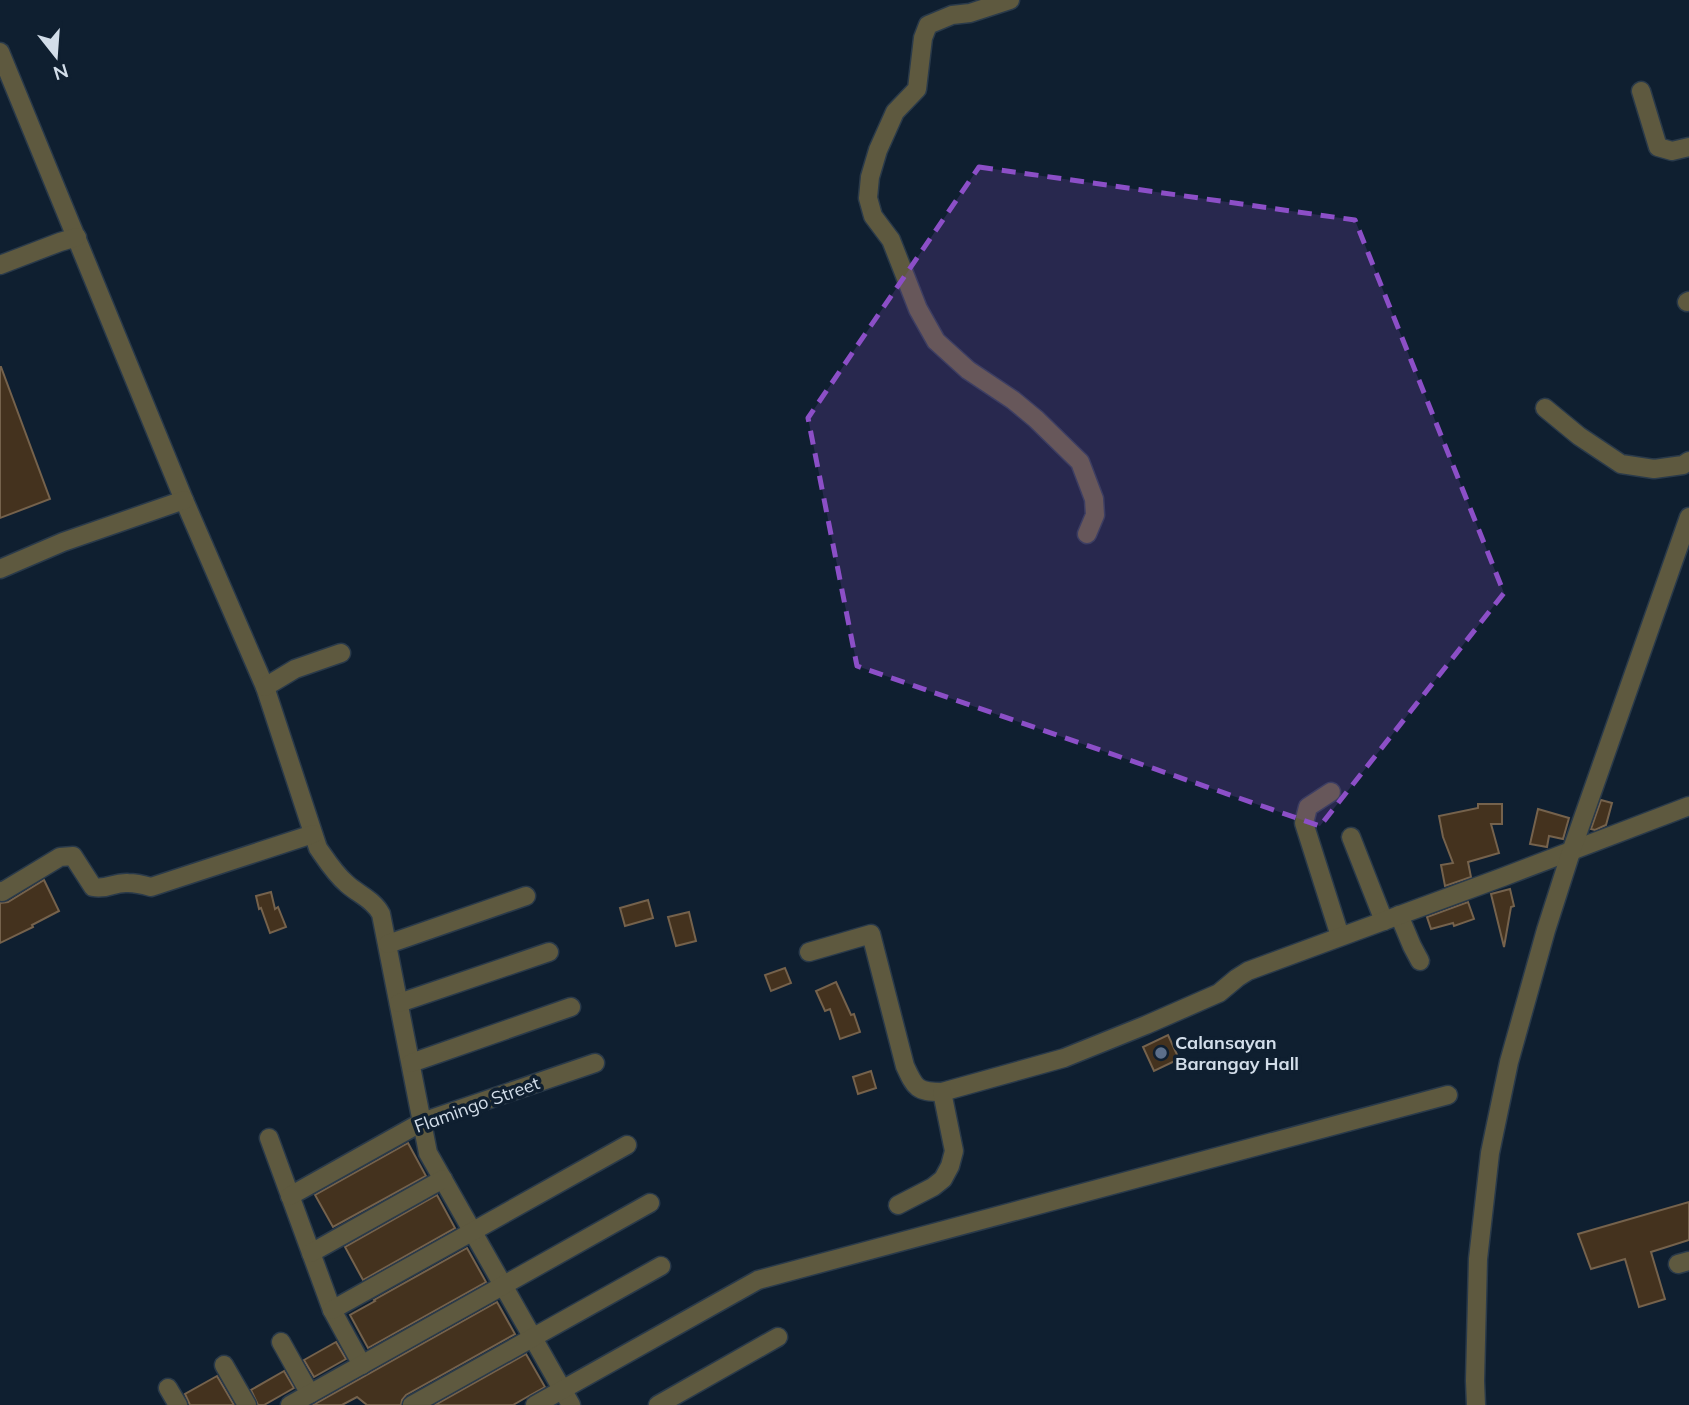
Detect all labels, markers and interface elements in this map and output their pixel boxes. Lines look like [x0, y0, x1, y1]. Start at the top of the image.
north arrow [21, 21, 91, 91]
text: N [51, 59, 71, 86]
place label: Calansayan Barangay Hall [1175, 1031, 1299, 1075]
marker: Calansayan Barangay Hall [1153, 1045, 1169, 1061]
street label: Flamingo Street [411, 1071, 543, 1138]

